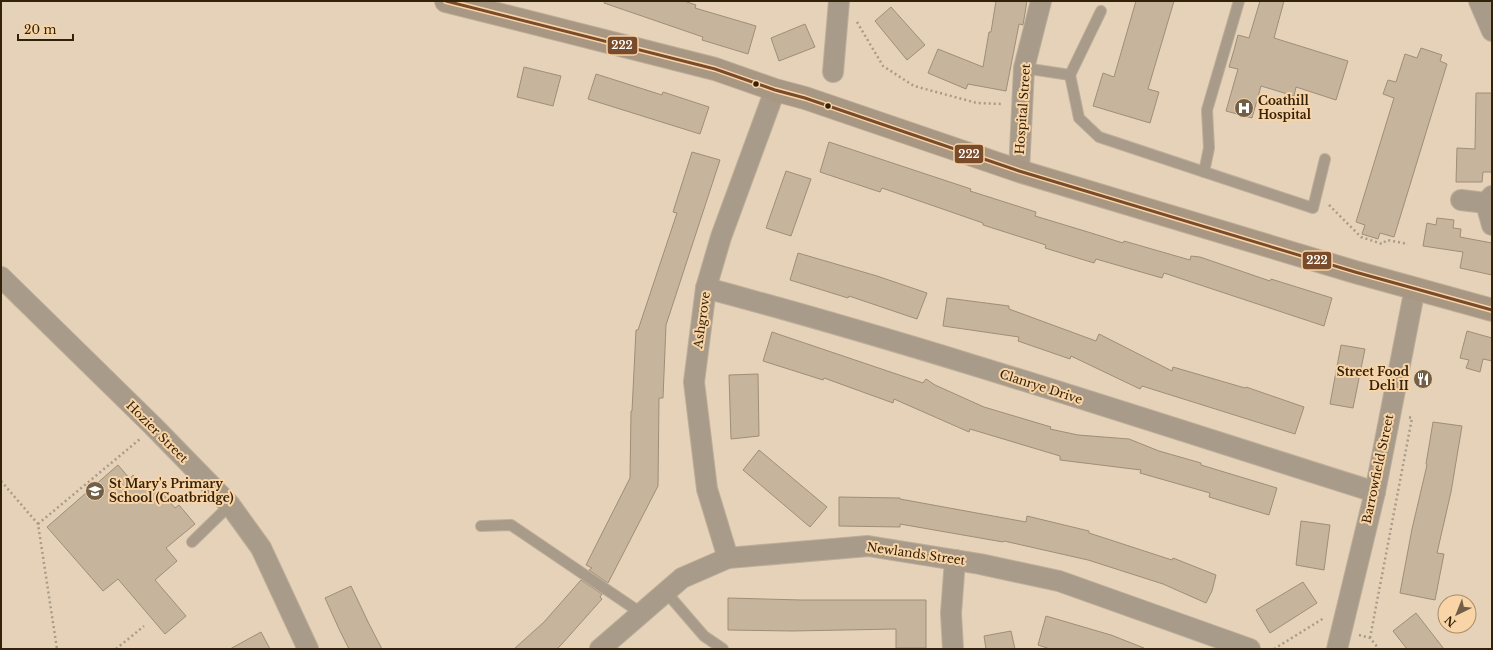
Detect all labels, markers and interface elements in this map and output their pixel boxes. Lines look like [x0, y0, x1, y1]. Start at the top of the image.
scale bar [18, 16, 73, 42]
text: 20 m [24, 22, 56, 37]
line badge: 222 [607, 36, 638, 55]
text: 222 [611, 38, 633, 52]
street label: Hospital Street [1012, 63, 1033, 155]
unlabelled marker [751, 79, 761, 89]
place label: Coathill Hospital [1258, 93, 1312, 122]
hospital icon: Coathill Hospital [1233, 97, 1255, 119]
unlabelled marker [823, 101, 833, 111]
line badge: 222 [954, 144, 984, 164]
text: 222 [958, 147, 980, 161]
line badge: 222 [1302, 251, 1332, 270]
text: 222 [1306, 253, 1328, 267]
street label: Ashgrove [690, 290, 713, 350]
place label: Street Food Deli II [1337, 364, 1410, 393]
street label: Clanrye Drive [998, 366, 1085, 407]
restaurant icon: Street Food Deli II [1412, 368, 1434, 390]
street label: Hozier Street [123, 398, 192, 466]
street label: Barrowfield Street [1359, 412, 1397, 525]
place label: St Mary's Primary School (Coatbridge) [109, 476, 234, 505]
school or university icon: St Mary's Primary School (Coatbridge) [84, 480, 106, 502]
street label: Newlands Street [866, 539, 967, 568]
north arrow [1437, 594, 1477, 634]
text: N [1441, 612, 1459, 630]

